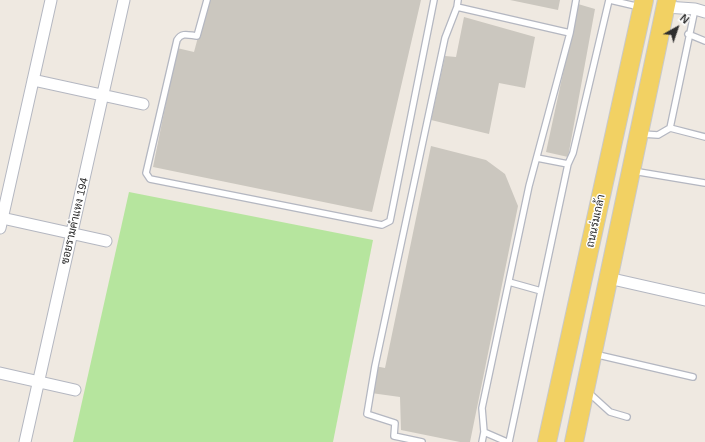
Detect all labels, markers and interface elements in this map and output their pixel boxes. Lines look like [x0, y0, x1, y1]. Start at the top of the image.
north arrow [657, 8, 697, 48]
text: N [678, 12, 692, 26]
street label: ซอยรามคำแหง 194 [59, 176, 91, 266]
street label: ถนนร่มเกล้า [584, 193, 608, 249]

